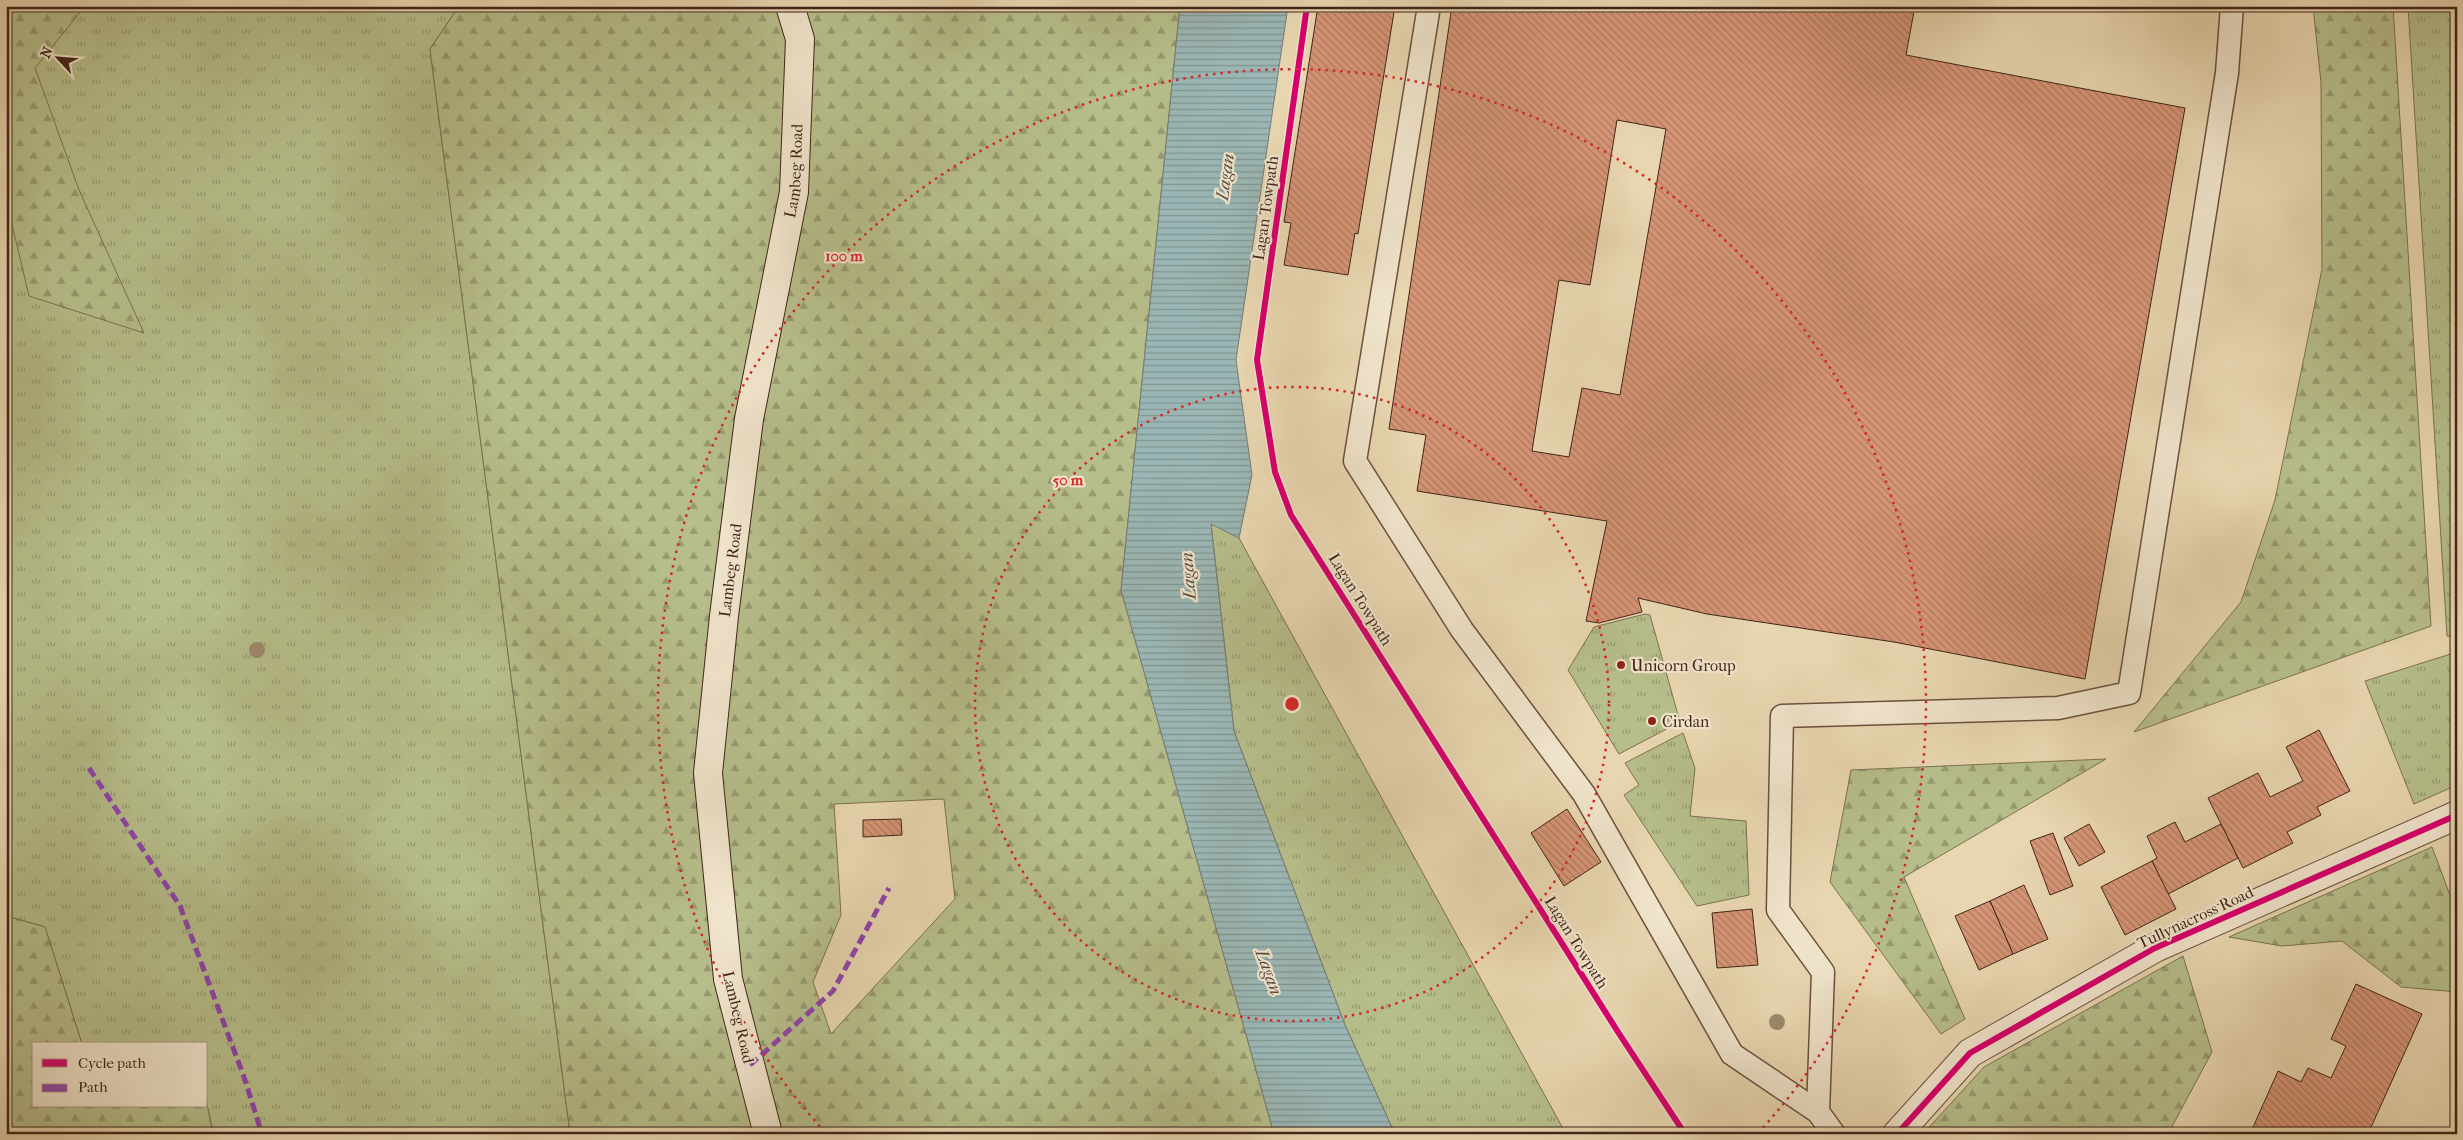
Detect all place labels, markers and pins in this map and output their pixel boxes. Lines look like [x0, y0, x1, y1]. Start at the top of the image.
place label: Unicorn Group [1631, 656, 1736, 675]
marker: Unicorn Group [1615, 659, 1627, 671]
centre of rings [1283, 695, 1301, 713]
place label: Cirdan [1662, 712, 1710, 731]
marker: Cirdan [1646, 715, 1658, 727]

